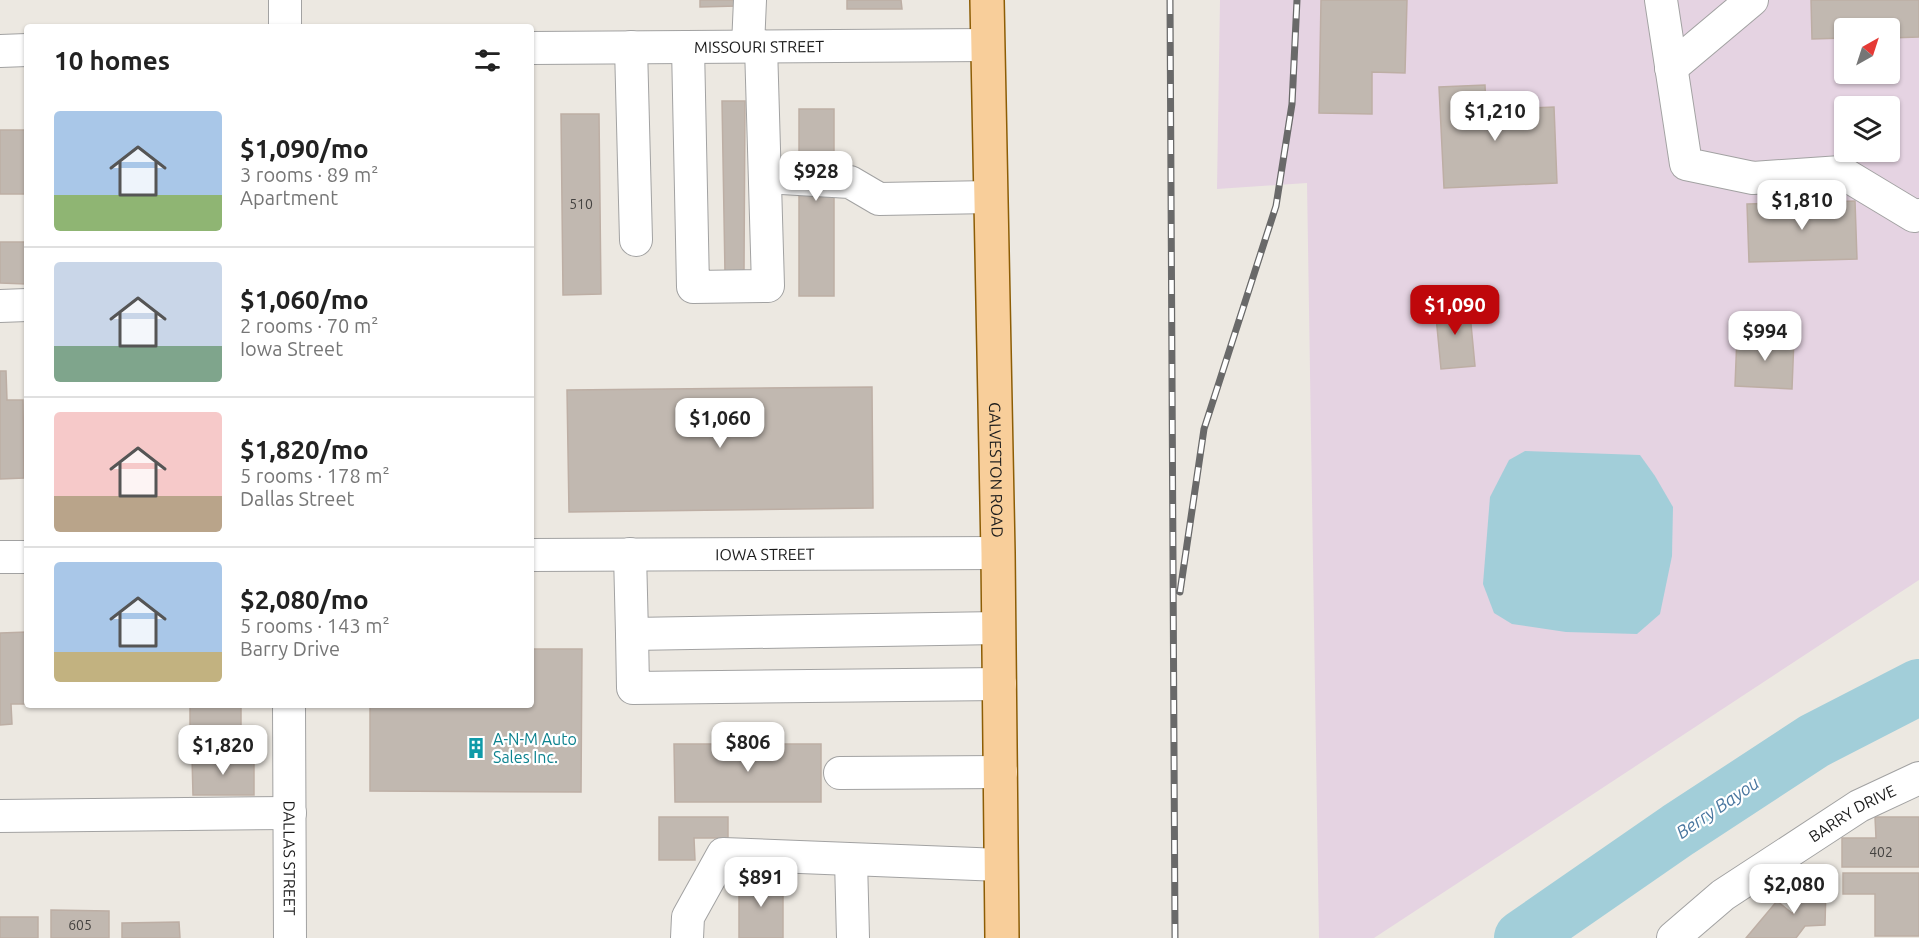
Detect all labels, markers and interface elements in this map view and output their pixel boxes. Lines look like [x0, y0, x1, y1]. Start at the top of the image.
north arrow [1834, 18, 1900, 84]
map controls [1834, 18, 1900, 162]
street label: MISSOURI STREET [694, 37, 824, 56]
icon: filters [471, 44, 504, 77]
text: 10 homes [54, 46, 170, 75]
pin: $1,210 [1446, 91, 1544, 142]
button: layers [1834, 96, 1900, 162]
text: $1,210 [1464, 99, 1526, 122]
text: $1,090/mo [240, 134, 369, 163]
icon: home [102, 135, 174, 207]
pin: $928 [780, 151, 852, 202]
text: $928 [793, 159, 839, 182]
text: 3 rooms · 89 m² [240, 163, 378, 186]
pin: $1,810 [1753, 180, 1851, 231]
text: Apartment [240, 186, 338, 209]
text: $1,810 [1771, 188, 1833, 211]
house number: 510 [569, 196, 593, 212]
text: $1,060/mo [240, 285, 369, 314]
pin: $1,090 [1406, 285, 1504, 336]
icon: home [102, 286, 174, 358]
text: $1,090 [1424, 293, 1486, 316]
pin: $994 [1729, 311, 1801, 362]
text: 2 rooms · 70 m² [240, 314, 378, 337]
text: $994 [1742, 319, 1788, 342]
text: Iowa Street [240, 337, 343, 360]
pin: $1,060 [671, 398, 769, 449]
street label: GALVESTON ROAD [986, 402, 1007, 538]
text: $1,060 [689, 406, 751, 429]
text: $1,820/mo [240, 435, 369, 464]
icon: home [102, 436, 174, 508]
text: 5 rooms · 178 m² [240, 464, 390, 487]
text: Dallas Street [240, 487, 354, 510]
street label: IOWA STREET [715, 545, 815, 563]
text: $2,080/mo [240, 585, 369, 614]
icon: home [102, 586, 174, 658]
text: 5 rooms · 143 m² [240, 614, 390, 637]
text: Barry Drive [240, 637, 340, 660]
pin: $806 [712, 722, 784, 773]
pin: $1,820 [174, 725, 272, 776]
place label: A-N-M Auto Sales Inc. [493, 730, 577, 766]
text: $806 [725, 730, 771, 753]
text: $1,820 [192, 733, 254, 756]
building icon: A-N-M Auto Sales Inc. [464, 736, 488, 760]
water label: Berry Bayou [1672, 772, 1762, 842]
street label: BARRY DRIVE [1805, 781, 1899, 846]
street label: DALLAS STREET [280, 800, 299, 916]
house number: 402 [1869, 844, 1893, 860]
pin: $891 [725, 857, 797, 908]
pin: $2,080 [1745, 864, 1843, 915]
text: $891 [738, 865, 784, 888]
text: $2,080 [1763, 872, 1825, 895]
house number: 605 [68, 917, 92, 933]

